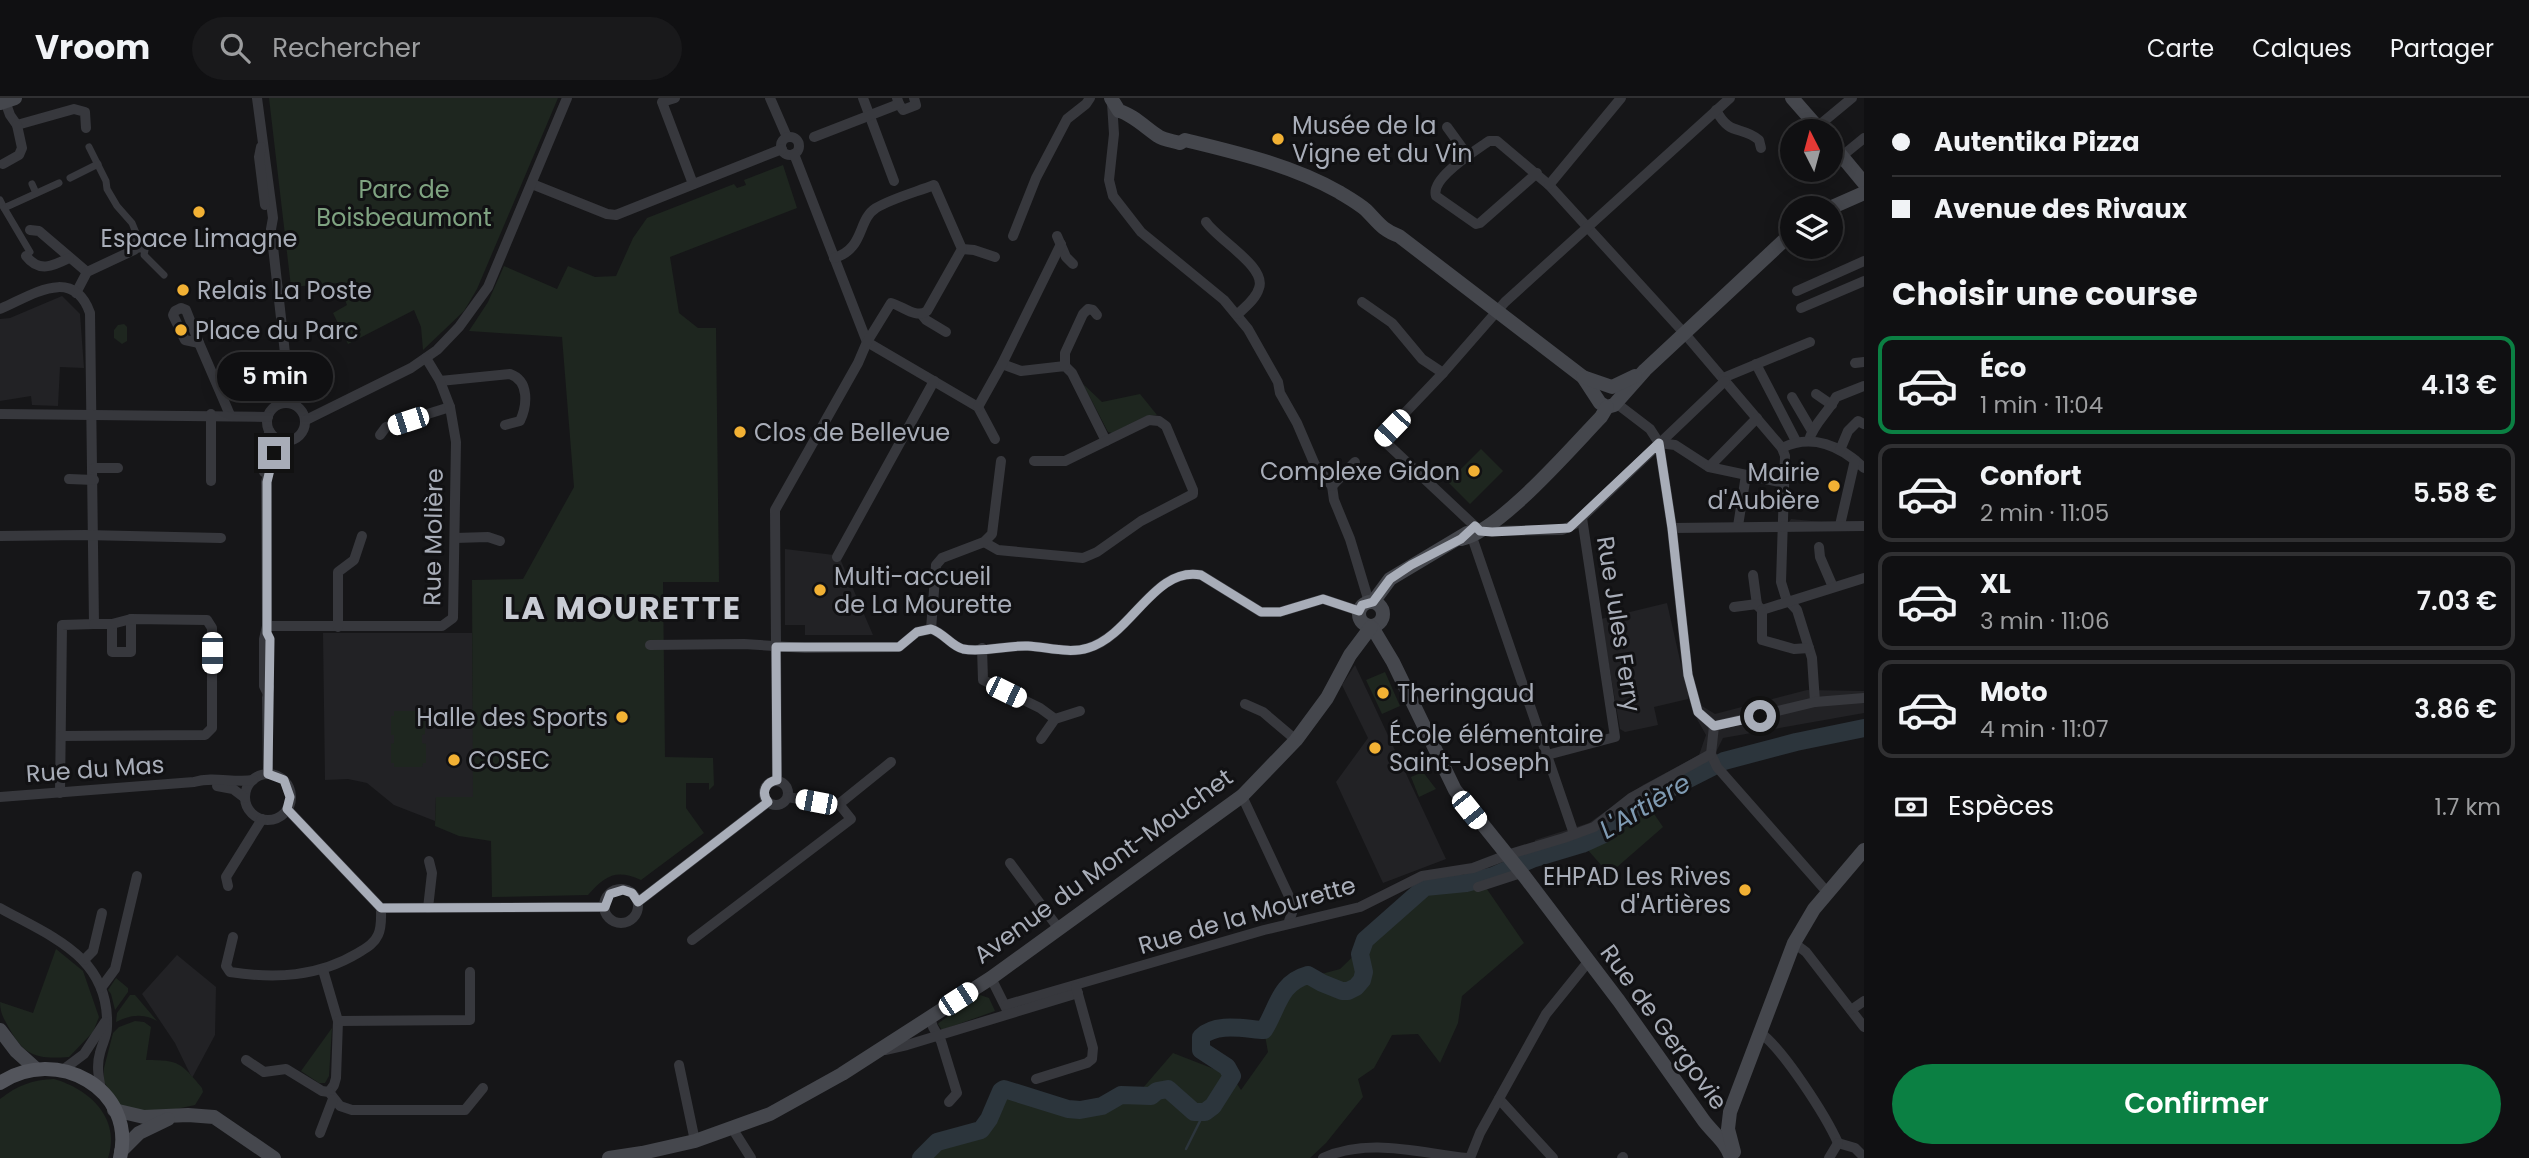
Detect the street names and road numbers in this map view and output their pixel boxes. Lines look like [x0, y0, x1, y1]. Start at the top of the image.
street label: Rue Molière [415, 468, 451, 606]
street label: Rue Jules Ferry [1589, 534, 1649, 715]
street label: Rue du Mas [25, 748, 165, 790]
street label: Avenue du Mont-Mouchet [967, 761, 1239, 971]
street label: Rue de la Mourette [1134, 868, 1360, 962]
street label: Rue de Gergovie [1593, 938, 1735, 1116]

